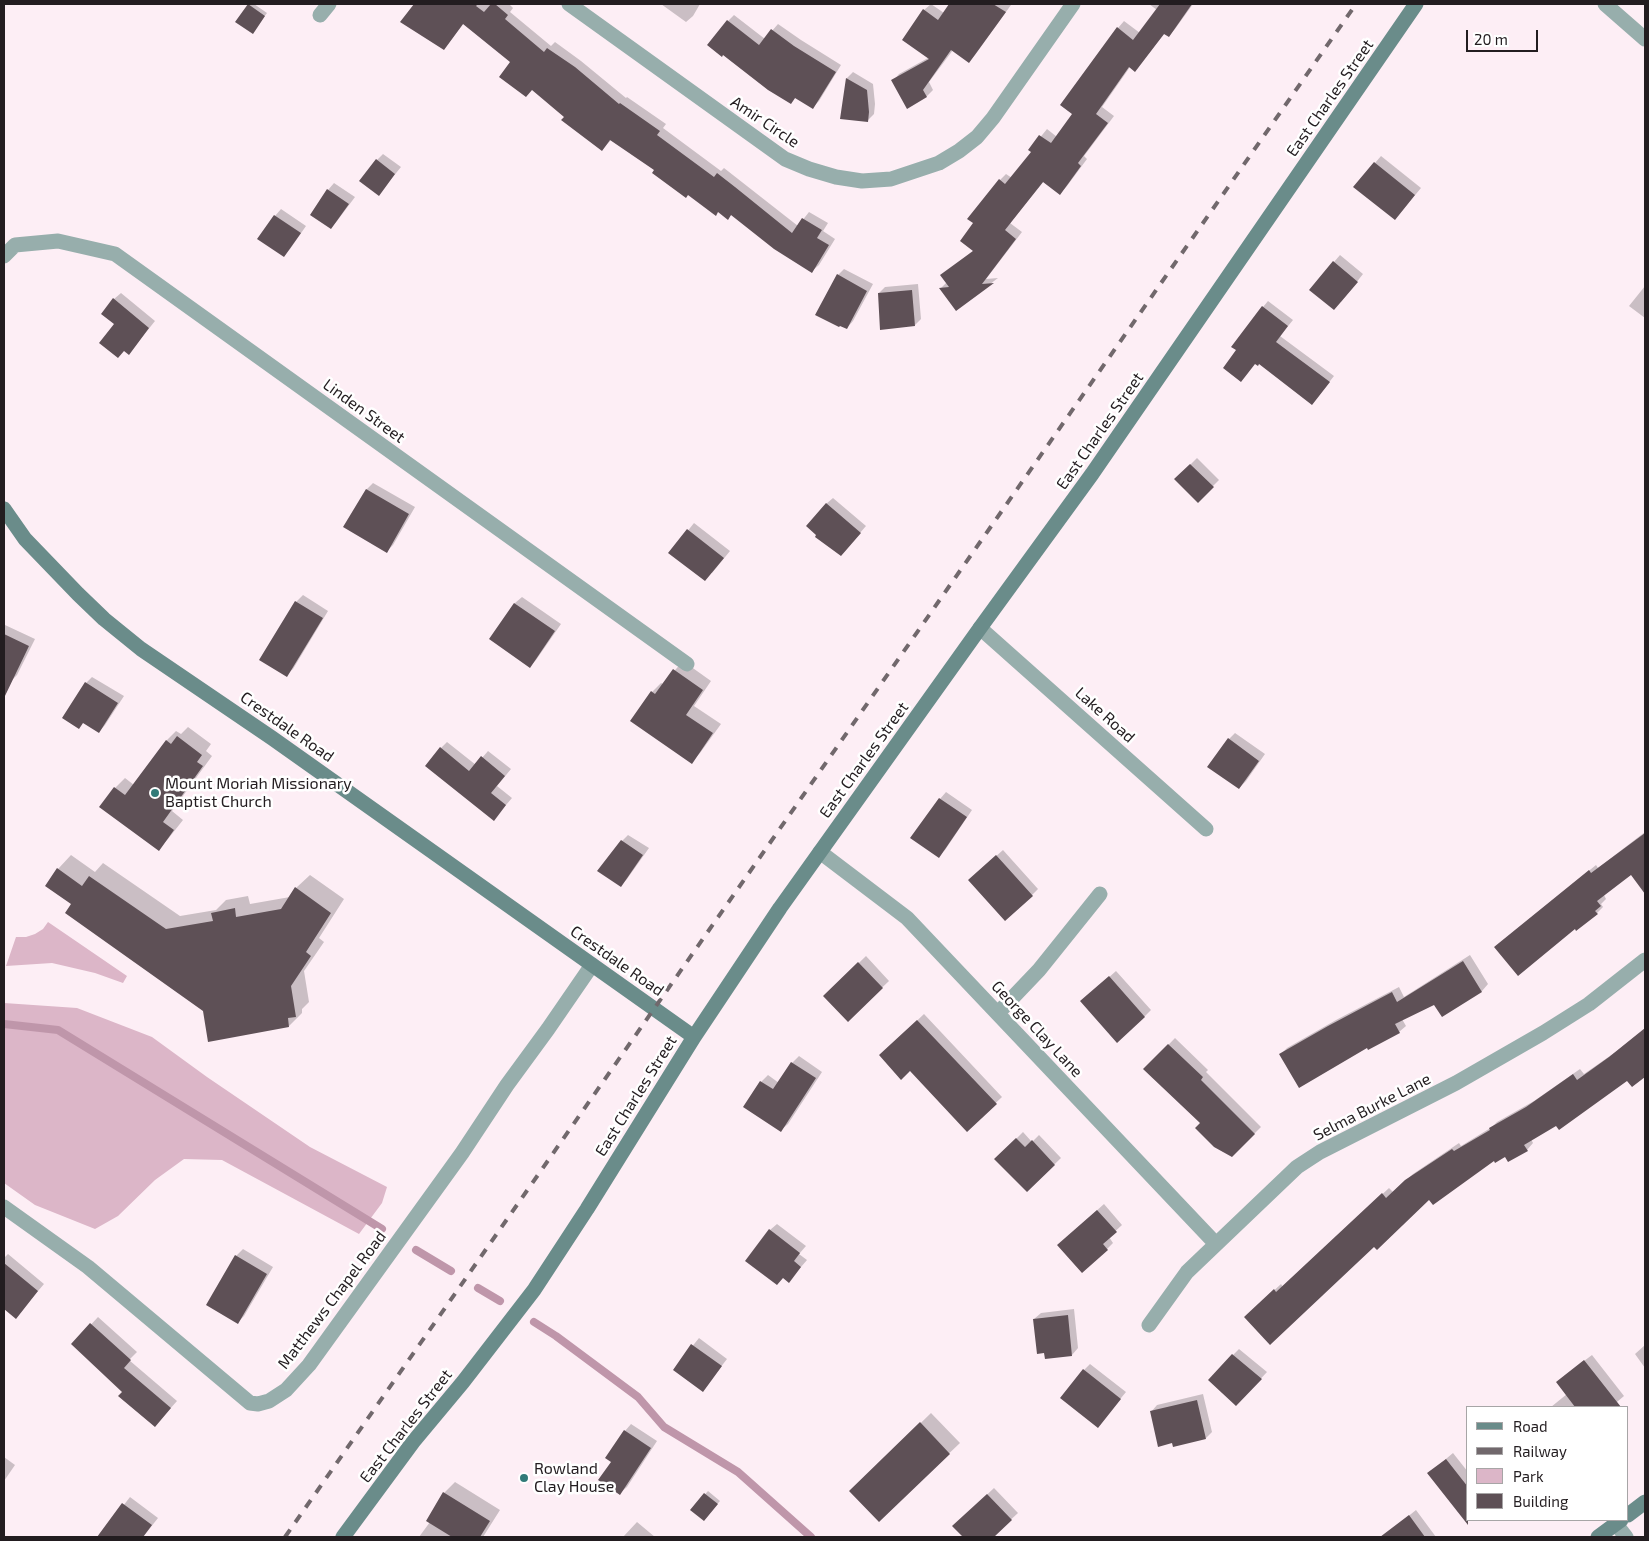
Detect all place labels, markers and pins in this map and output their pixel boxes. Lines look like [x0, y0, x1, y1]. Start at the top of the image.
place label: Mount Moriah Missionary Baptist Church [165, 774, 352, 812]
marker: Mount Moriah Missionary Baptist Church [149, 787, 161, 799]
place label: Rowland Clay House [534, 1459, 614, 1497]
marker: Rowland Clay House [518, 1472, 530, 1484]

